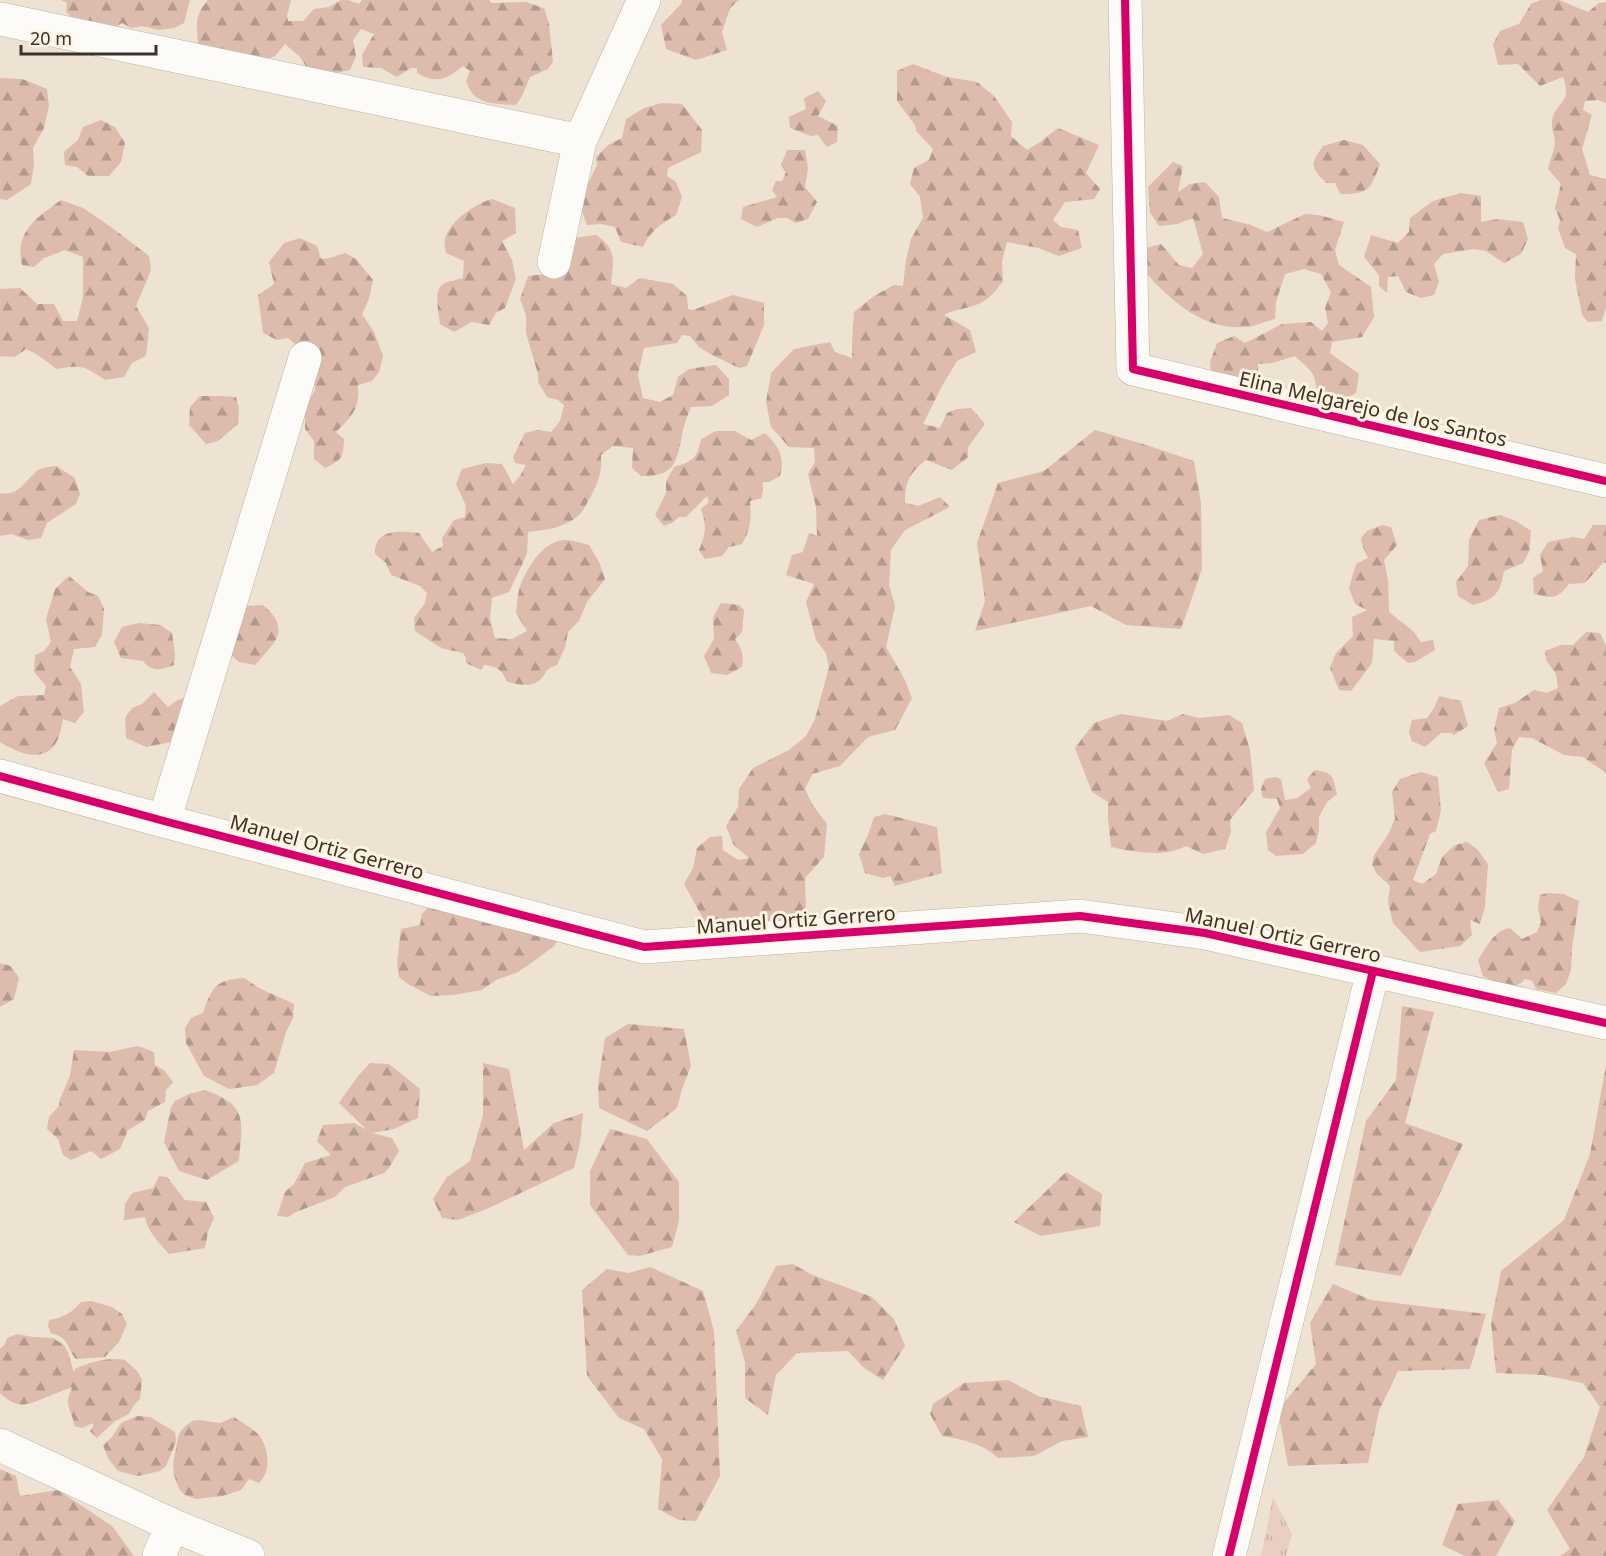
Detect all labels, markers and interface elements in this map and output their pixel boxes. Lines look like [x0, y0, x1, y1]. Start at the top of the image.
scale bar [21, 18, 156, 56]
text: 20 m [30, 26, 72, 50]
street label: Elina Melgarejo de los Santos [1236, 365, 1510, 453]
street label: Manuel Ortiz Gerrero [227, 808, 427, 885]
street label: Manuel Ortiz Gerrero [695, 899, 897, 940]
street label: Manuel Ortiz Gerrero [1183, 901, 1384, 968]

